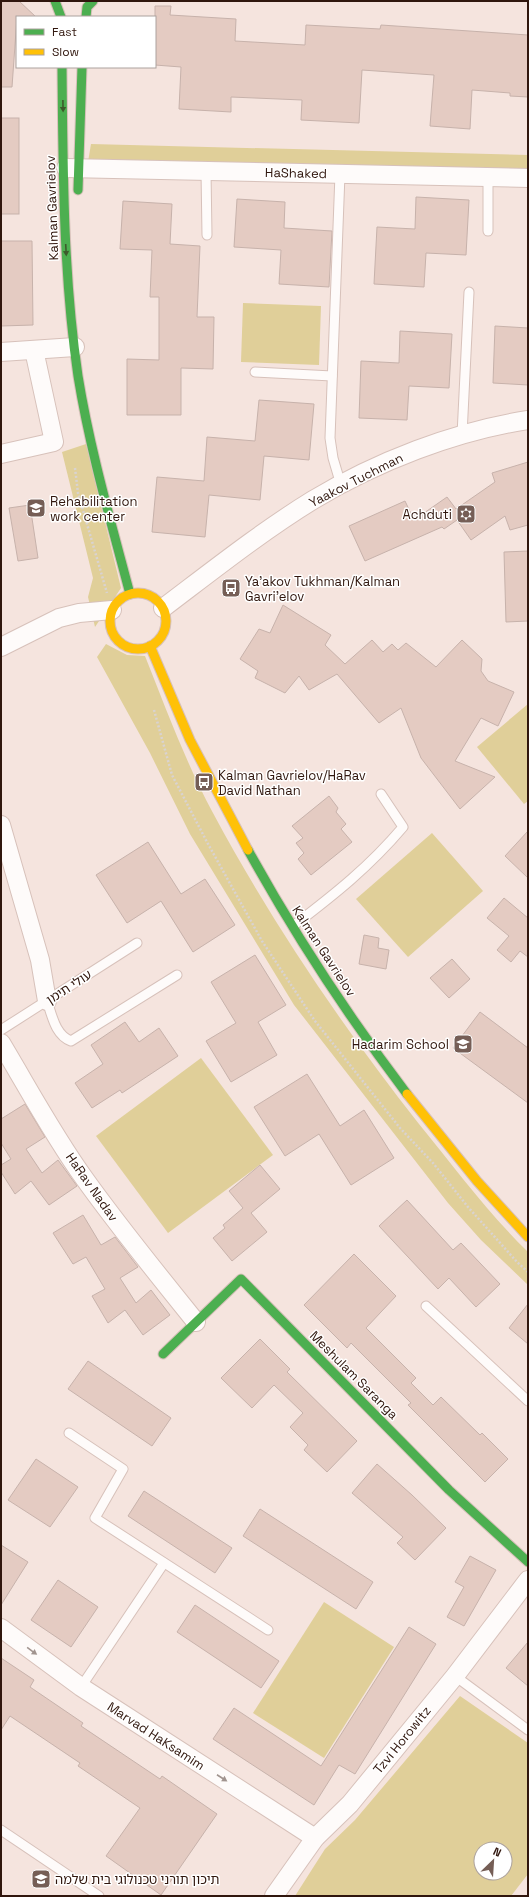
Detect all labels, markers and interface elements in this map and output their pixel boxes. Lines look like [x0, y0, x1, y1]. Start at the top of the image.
legend [16, 16, 156, 68]
text: Fast [52, 24, 77, 40]
text: Slow [52, 44, 79, 60]
one-way arrow [60, 100, 66, 113]
street label: Kalman Gavrielov [42, 155, 62, 261]
street label: HaShaked [265, 164, 327, 182]
one-way arrow [63, 244, 69, 257]
street label: Yaakov Tuchman [306, 449, 406, 511]
place label: Rehabilitation work center [50, 493, 137, 525]
school or university icon: Rehabilitation work center [25, 497, 47, 519]
synagogue icon: Achduti [455, 503, 477, 525]
place label: Achduti [403, 506, 452, 523]
place label: Ya'akov Tukhman/Kalman Gavri'elov [245, 573, 400, 605]
bus stop icon: Ya'akov Tukhman/Kalman Gavri'elov [220, 577, 242, 599]
place label: Kalman Gavrielov/HaRav David Nathan [218, 767, 366, 799]
bus stop icon: Kalman Gavrielov/HaRav David Nathan [193, 771, 215, 793]
street label: Kalman Gavrielov [288, 902, 360, 1000]
street label: עולי תימן [43, 966, 95, 1008]
school or university icon: Hadarim School [452, 1033, 474, 1055]
place label: Hadarim School [352, 1036, 449, 1053]
street label: HaRav Nadav [62, 1149, 122, 1225]
street label: Meshulam Saranga [306, 1327, 402, 1423]
one-way arrow [27, 1647, 38, 1656]
street label: Marvad HaKsamim [104, 1698, 208, 1774]
street label: Tzvi Horowitz [369, 1702, 435, 1777]
one-way arrow [217, 1774, 227, 1782]
north arrow [473, 1841, 513, 1881]
text: N [491, 1844, 504, 1860]
school or university icon: תיכון תורני טכנולוגי בית שלמה [30, 1868, 52, 1890]
place label: תיכון תורני טכנולוגי בית שלמה [55, 1871, 219, 1888]

